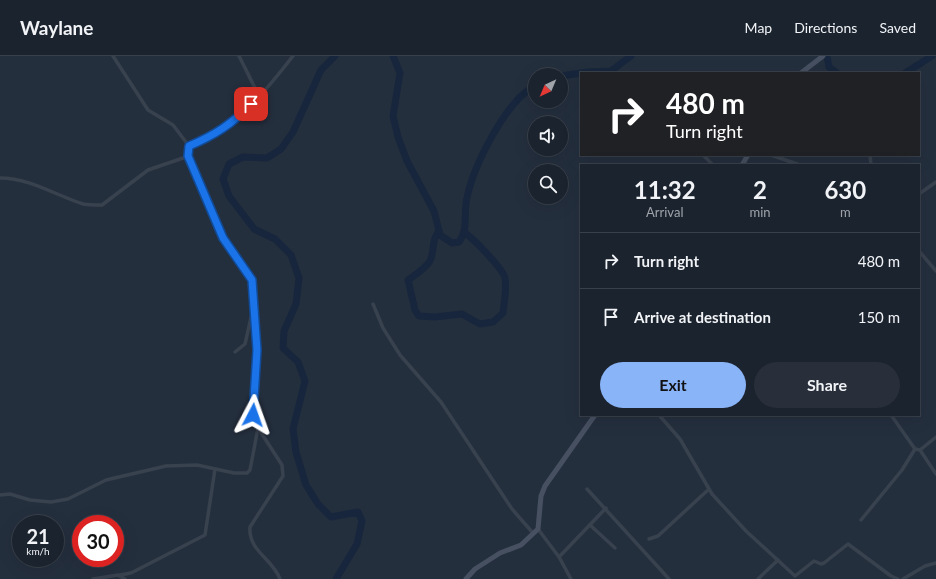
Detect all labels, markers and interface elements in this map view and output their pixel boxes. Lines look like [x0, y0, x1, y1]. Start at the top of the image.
text: Waylane [20, 16, 93, 39]
text: Map [745, 19, 772, 36]
text: Directions [794, 19, 857, 36]
text: Saved [879, 19, 916, 36]
north arrow [528, 68, 568, 108]
map controls [528, 68, 568, 204]
text: 480 m [666, 86, 745, 120]
pin [234, 87, 268, 121]
icon: right [600, 88, 652, 140]
icon: arrive [240, 93, 262, 115]
button: sound [528, 116, 568, 156]
text: Turn right [666, 120, 743, 142]
button: search [528, 164, 568, 204]
text: 11:32 [634, 175, 696, 204]
text: 2 [753, 175, 767, 204]
text: 630 [824, 175, 866, 204]
text: Arrival [646, 204, 683, 220]
text: min [750, 204, 771, 220]
text: m [840, 204, 851, 220]
icon: right [600, 250, 622, 272]
text: Turn right [634, 252, 699, 270]
text: 480 m [858, 252, 900, 270]
icon: arrive [600, 306, 622, 328]
text: Arrive at destination [634, 308, 771, 326]
text: 150 m [858, 308, 900, 326]
button: Exit [600, 362, 746, 408]
button: Share [754, 362, 900, 408]
position arrow [232, 394, 274, 436]
speed limit sign: 30 [72, 515, 124, 567]
text: 21 [26, 524, 50, 548]
text: km/h [26, 545, 50, 557]

